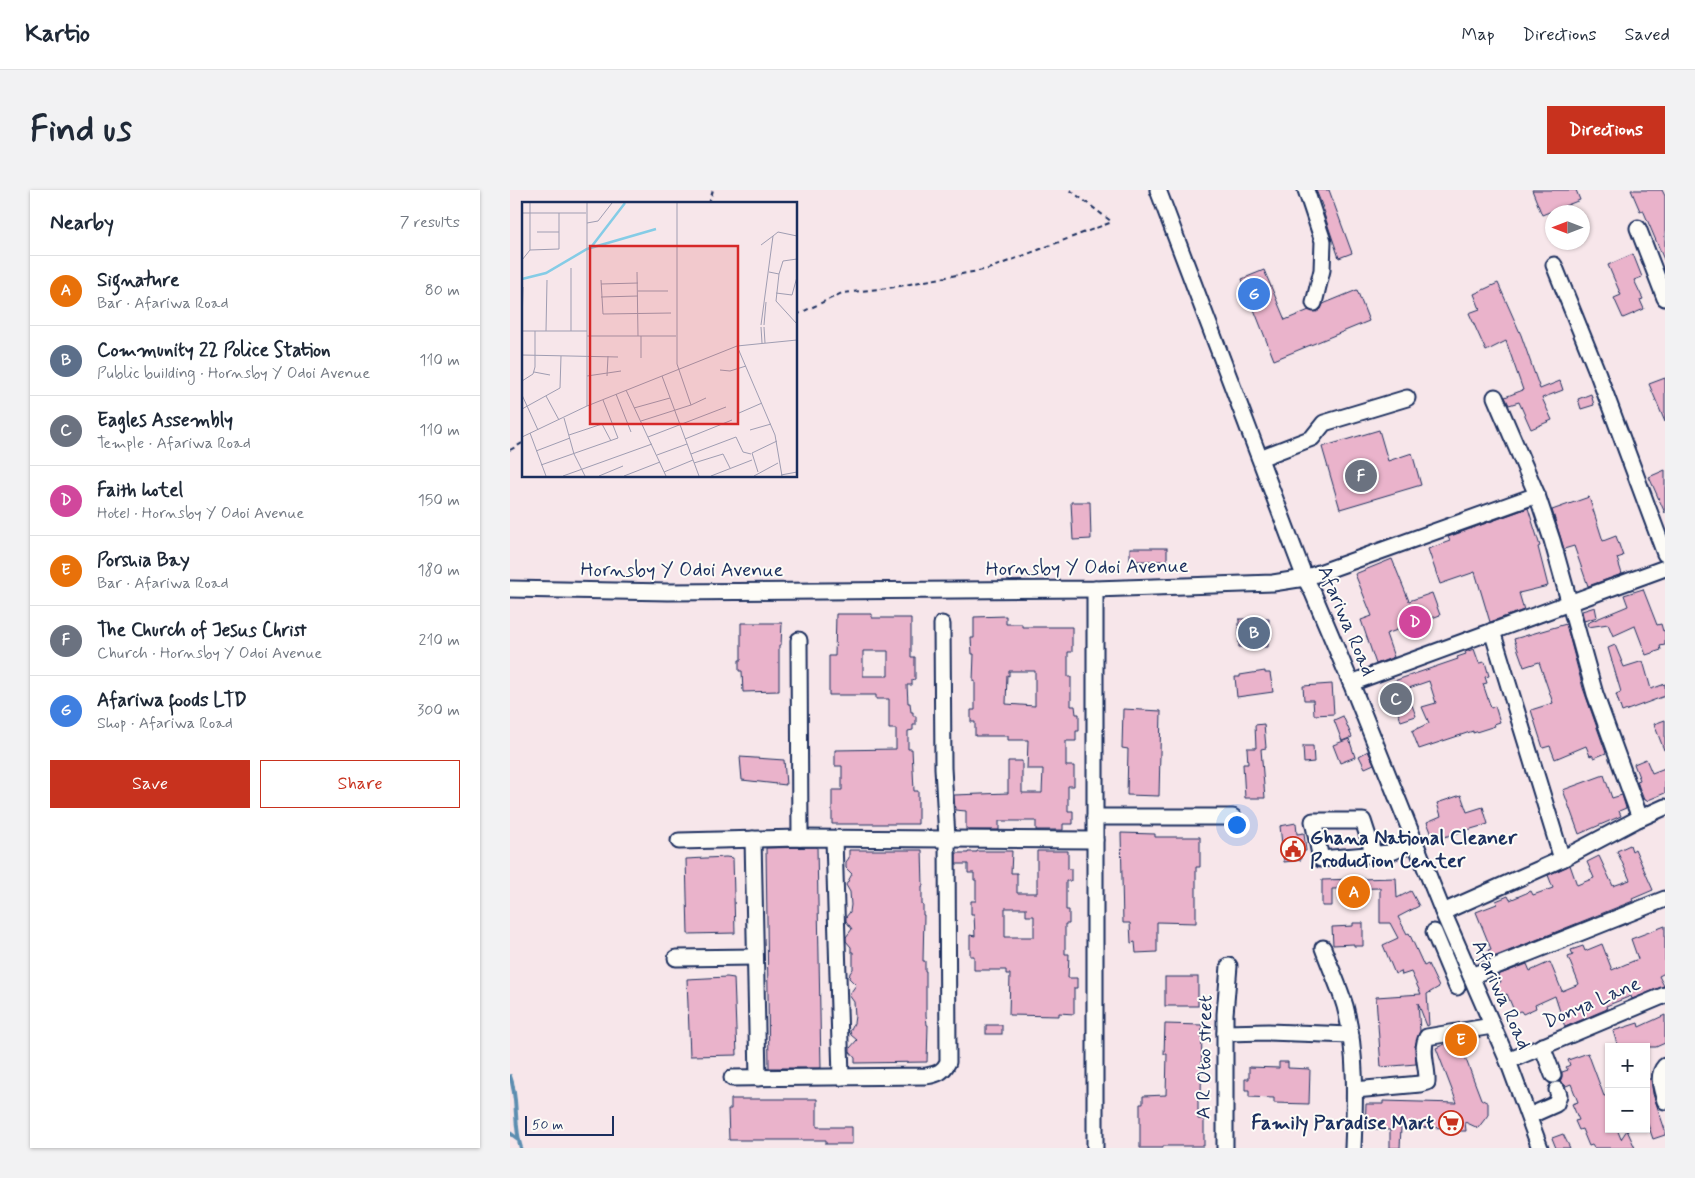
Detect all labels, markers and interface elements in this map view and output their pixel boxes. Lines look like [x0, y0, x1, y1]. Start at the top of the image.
text: Kartio [25, 19, 90, 50]
text: Map [1462, 23, 1495, 47]
text: Directions [1523, 23, 1597, 47]
text: Saved [1625, 23, 1670, 47]
button: Directions [1547, 106, 1665, 154]
text: Find us [30, 107, 132, 153]
inset map [522, 202, 798, 478]
north arrow [1545, 205, 1590, 250]
text: Nearby [50, 209, 114, 237]
text: 7 results [400, 212, 460, 233]
text: Signature [97, 268, 179, 293]
pin: G [1238, 275, 1270, 313]
text: A [61, 280, 71, 301]
text: 80 m [425, 280, 460, 301]
text: Bar · Afariwa Road [97, 293, 228, 314]
text: Community 22 Police Station [97, 338, 331, 363]
text: B [61, 350, 71, 371]
text: 110 m [419, 350, 460, 371]
text: Public building · Hornsby Y Odoi Avenue [97, 363, 370, 384]
text: Eagles Assembly [97, 408, 233, 433]
text: C [60, 420, 72, 441]
text: 110 m [419, 420, 460, 441]
text: Temple · Afariwa Road [97, 433, 251, 454]
pin: F [1345, 457, 1377, 495]
text: Faith hotel [97, 478, 183, 503]
text: D [60, 490, 72, 511]
text: 150 m [418, 490, 460, 511]
text: Hotel · Hornsby Y Odoi Avenue [97, 503, 304, 524]
text: Porshia Bay [97, 548, 190, 573]
street label: Hornsby Y Odoi Avenue [985, 553, 1189, 583]
street label: Hornsby Y Odoi Avenue [581, 557, 784, 584]
text: E [61, 560, 71, 581]
text: 180 m [417, 560, 460, 581]
street label: Afariwa Road [1311, 562, 1381, 680]
text: Bar · Afariwa Road [97, 573, 228, 594]
pin: D [1399, 603, 1431, 641]
pin: B [1238, 614, 1270, 652]
text: The Church of Jesus Christ [97, 618, 307, 643]
text: F [62, 630, 70, 651]
text: 210 m [419, 630, 460, 651]
text: Church · Hornsby Y Odoi Avenue [97, 643, 322, 664]
pin: C [1380, 680, 1412, 718]
text: Afariwa foods LTD [97, 688, 247, 713]
text: G [61, 700, 71, 721]
text: 300 m [417, 700, 460, 721]
text: Shop · Afariwa Road [97, 713, 233, 734]
button: Save [50, 760, 250, 808]
button: Share [260, 760, 460, 808]
your location [1224, 812, 1250, 838]
place label: Ghana National Cleaner Production Center [1310, 825, 1518, 875]
public building icon: Ghana National Cleaner Production Center [1280, 836, 1306, 862]
pin: A [1338, 873, 1370, 911]
street label: Afariwa Road [1465, 936, 1537, 1054]
street label: Donya Lane [1539, 970, 1645, 1036]
street label: A R Otoo street [1190, 995, 1220, 1119]
pin: E [1445, 1021, 1477, 1059]
map controls [1605, 1043, 1650, 1133]
button: + [1605, 1043, 1650, 1088]
button: − [1605, 1088, 1650, 1133]
place label: Family Paradise Mart [1251, 1110, 1435, 1137]
supermarket icon: Family Paradise Mart [1438, 1110, 1464, 1136]
scale bar [525, 1113, 614, 1136]
text: 50 m [532, 1116, 563, 1134]

